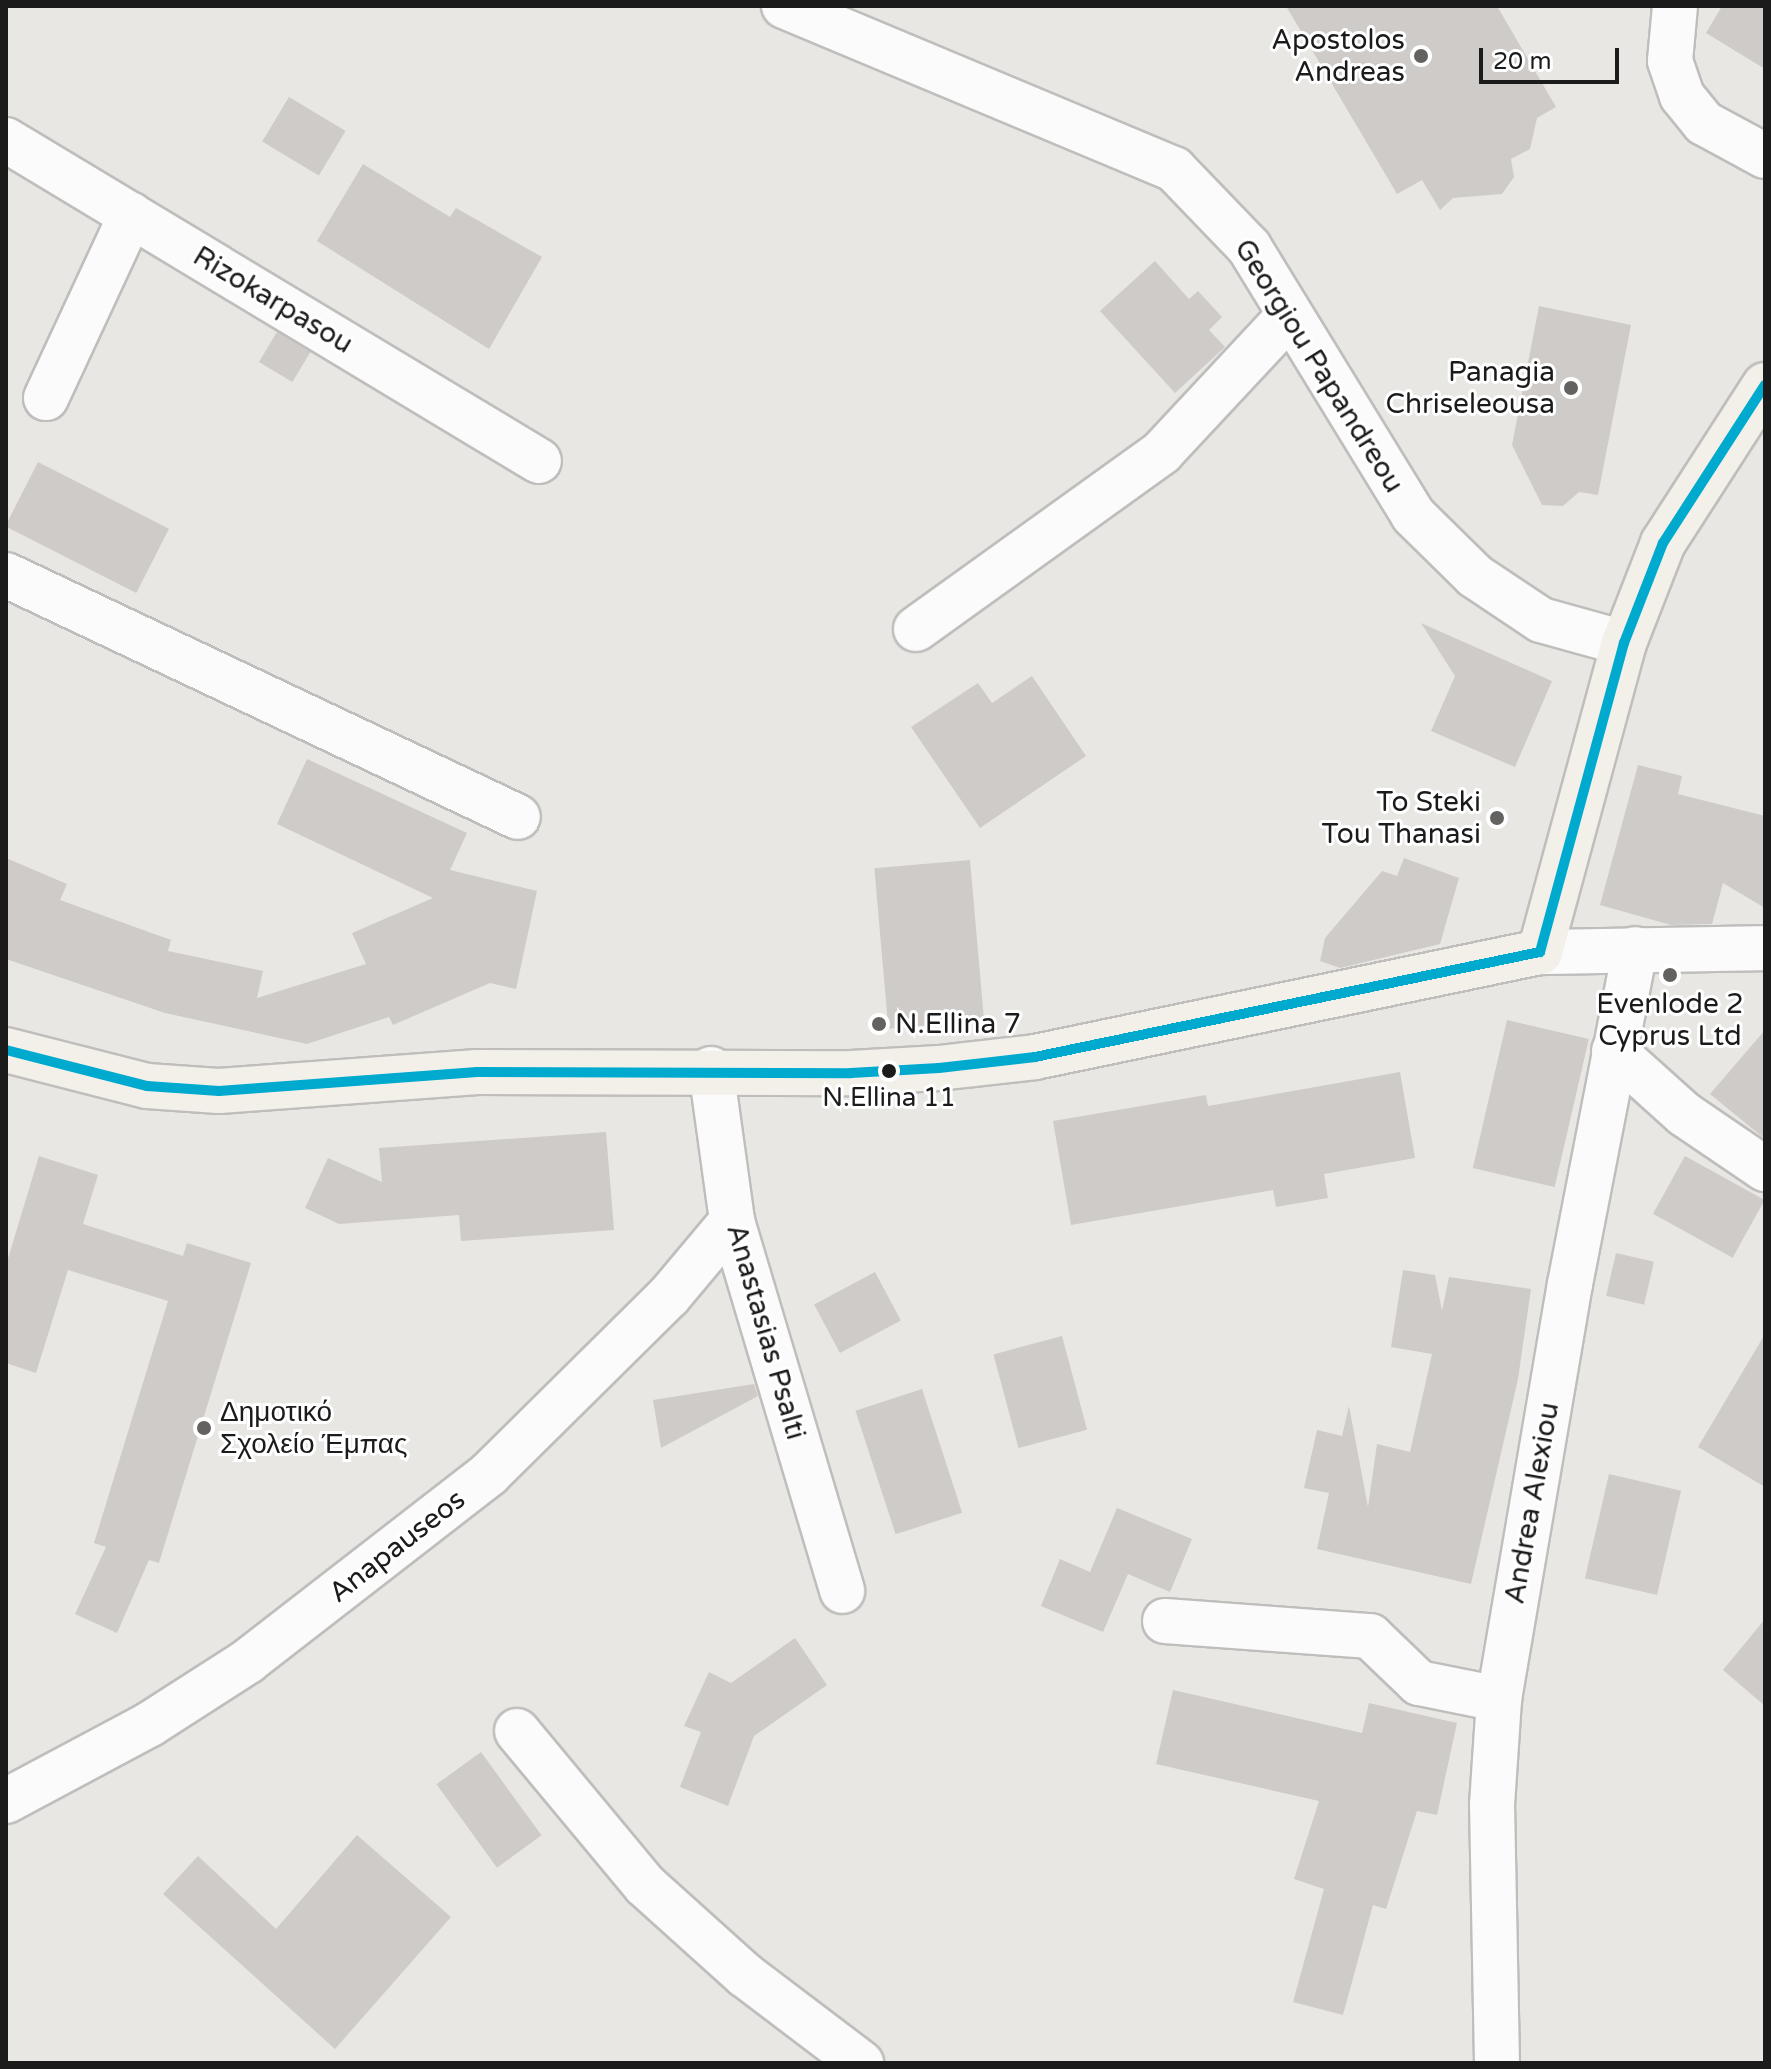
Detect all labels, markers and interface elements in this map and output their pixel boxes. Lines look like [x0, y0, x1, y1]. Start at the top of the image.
place label: Apostolos Andreas [1271, 23, 1405, 89]
scale bar [1483, 32, 1623, 82]
marker: Apostolos Andreas [1412, 47, 1430, 65]
text: 20 m [1493, 47, 1551, 76]
street label: Georgiou Papandreou [1227, 233, 1411, 499]
street label: Rizokarpasou [187, 239, 359, 361]
place label: Panagia Chriseleousa [1385, 355, 1555, 421]
marker: Panagia Chriseleousa [1562, 379, 1580, 397]
place label: To Steki Tou Thanasi [1322, 785, 1481, 851]
marker: To Steki Tou Thanasi [1488, 809, 1506, 827]
marker: Evenlode 2 Cyprus Ltd [1661, 966, 1679, 984]
place label: Evenlode 2 Cyprus Ltd [1596, 987, 1744, 1053]
place label: N.Ellina 7 [895, 1007, 1021, 1041]
marker: N.Ellina 7 [870, 1015, 888, 1033]
marker: N.Ellina 11 [881, 1063, 897, 1079]
place label: N.Ellina 11 [822, 1082, 956, 1114]
street label: Anastasias Psalti [719, 1220, 813, 1444]
place label: Δημοτικό Σχολείο Έμπας [220, 1395, 407, 1461]
street label: Andrea Alexiou [1498, 1400, 1566, 1606]
marker: Δημοτικό Σχολείο Έμπας [195, 1419, 213, 1437]
street label: Anapauseos [322, 1482, 472, 1610]

